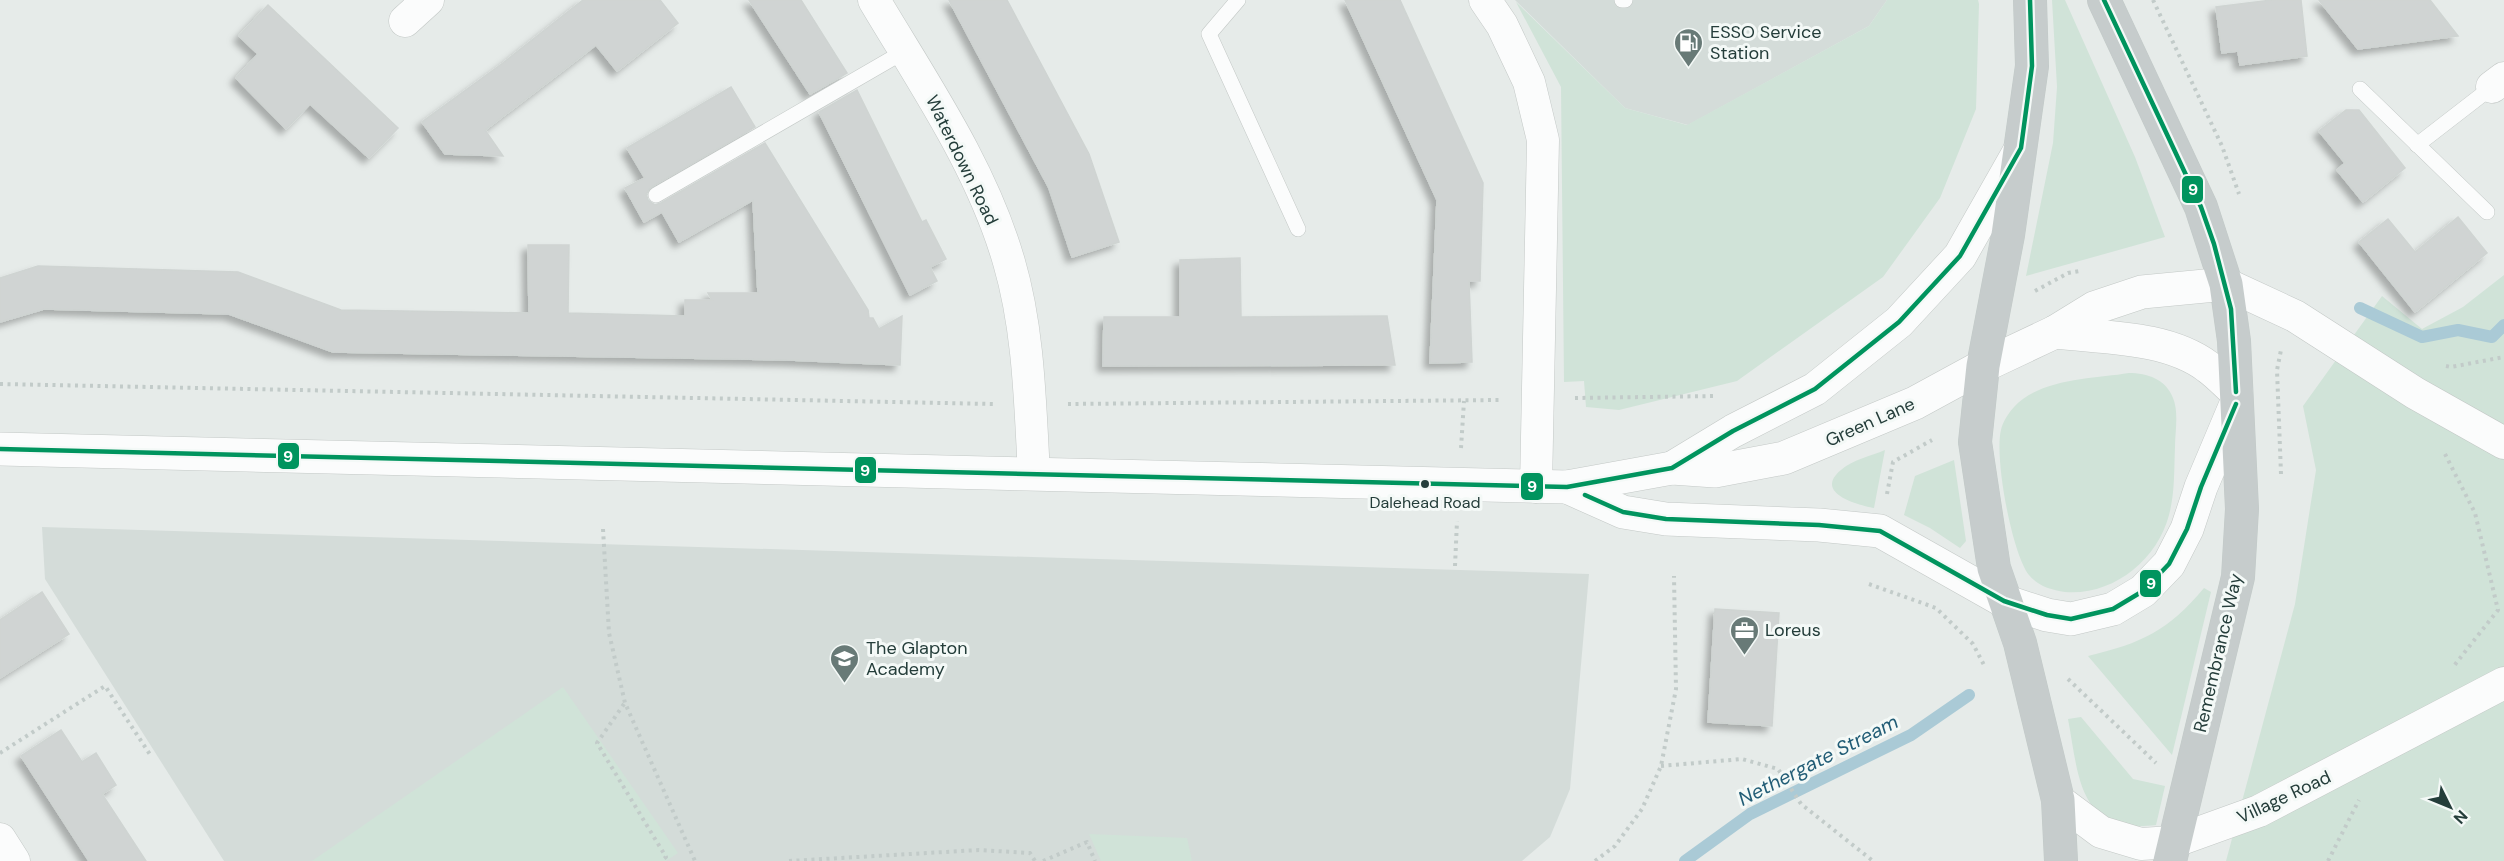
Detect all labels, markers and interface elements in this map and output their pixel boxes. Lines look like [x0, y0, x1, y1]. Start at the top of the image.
place label: ESSO Service Station [1710, 20, 1821, 65]
fuel station icon: ESSO Service Station [1673, 26, 1705, 68]
street label: Waterdown Road [920, 91, 1004, 229]
line badge: 9 [2181, 175, 2204, 204]
text: 9 [2188, 179, 2198, 200]
street label: Green Lane [1822, 392, 1918, 452]
line badge: 9 [277, 442, 300, 470]
text: 9 [283, 446, 293, 467]
line badge: 9 [854, 456, 877, 484]
text: 9 [860, 460, 870, 481]
line badge: 9 [1520, 472, 1544, 501]
text: 9 [1527, 476, 1537, 497]
marker: Dalehead Road [1419, 478, 1431, 490]
place label: Dalehead Road [1370, 492, 1480, 513]
line badge: 9 [2139, 569, 2162, 598]
street label: Remembrance Way [2188, 571, 2248, 735]
text: 9 [2146, 573, 2156, 594]
office icon: Loreus [1728, 614, 1760, 656]
place label: Loreus [1765, 618, 1821, 642]
place label: The Glapton Academy [866, 636, 968, 681]
school or university icon: The Glapton Academy [829, 642, 861, 684]
water label: Nethergate Stream [1733, 708, 1903, 812]
street label: Village Road [2233, 765, 2335, 829]
north arrow [2420, 777, 2480, 837]
text: N [2449, 805, 2472, 828]

